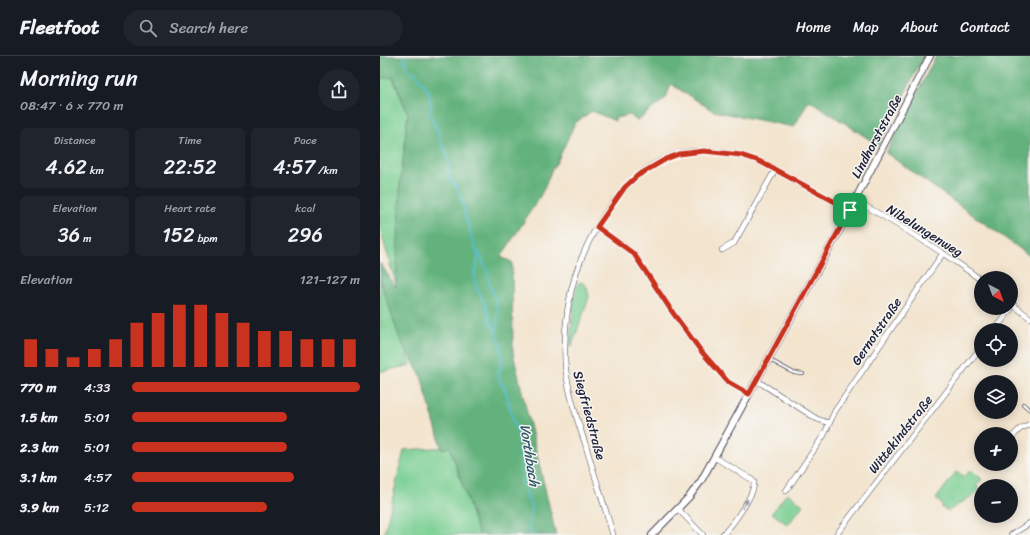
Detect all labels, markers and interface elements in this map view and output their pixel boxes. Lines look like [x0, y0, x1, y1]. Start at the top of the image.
search box [123, 10, 403, 46]
text: Fleetfoot [20, 11, 99, 44]
text: Search here [169, 15, 248, 41]
text: Home [796, 15, 831, 40]
text: Map [853, 15, 879, 40]
text: About [901, 15, 938, 40]
text: Contact [960, 15, 1010, 40]
icon: search [137, 17, 159, 39]
text: Morning run [20, 59, 138, 98]
button: share [318, 69, 360, 111]
street label: Lindhorststraße [845, 90, 908, 183]
text: 08:47 · 6 × 770 m [20, 94, 124, 117]
text: Distance [54, 131, 96, 150]
text: Time [178, 131, 202, 150]
text: Pace [294, 131, 317, 150]
text: 4.62 [45, 150, 87, 185]
text: 22:52 [164, 150, 216, 185]
text: 4:57 [273, 150, 315, 185]
text: km [87, 161, 104, 180]
text: /km [315, 161, 338, 180]
pin [833, 193, 867, 227]
street label: Nibelungenweg [882, 198, 968, 263]
text: Elevation [52, 199, 97, 218]
text: Heart rate [164, 199, 216, 218]
text: kcal [295, 199, 315, 218]
icon: arrive [839, 199, 861, 221]
text: 36 [58, 218, 80, 253]
text: 152 [162, 218, 195, 253]
text: 296 [288, 218, 323, 253]
text: m [80, 229, 91, 248]
text: bpm [195, 229, 218, 248]
text: Elevation [20, 268, 73, 291]
text: 121–127 m [300, 268, 360, 291]
north arrow [974, 271, 1018, 315]
map controls [974, 271, 1018, 523]
street label: Gernotstraße [845, 292, 908, 370]
button: locate [974, 323, 1018, 367]
street label: Siegfriedstraße [567, 368, 612, 462]
button: layers [974, 375, 1018, 419]
text: 770 m [20, 376, 56, 399]
text: 4:33 [84, 376, 110, 399]
street label: Wittekindstraße [862, 390, 939, 479]
text: 1.5 km [20, 406, 58, 429]
text: 5:01 [84, 406, 110, 429]
water label: Vorthbach [512, 422, 547, 490]
button: + [974, 427, 1018, 471]
text: 2.3 km [20, 436, 59, 459]
text: 5:01 [84, 436, 110, 459]
text: 3.1 km [20, 466, 57, 489]
text: 4:57 [84, 466, 111, 489]
button: − [974, 479, 1018, 523]
text: 3.9 km [20, 496, 59, 519]
text: 5:12 [84, 496, 109, 519]
one-way arrow [742, 498, 749, 510]

